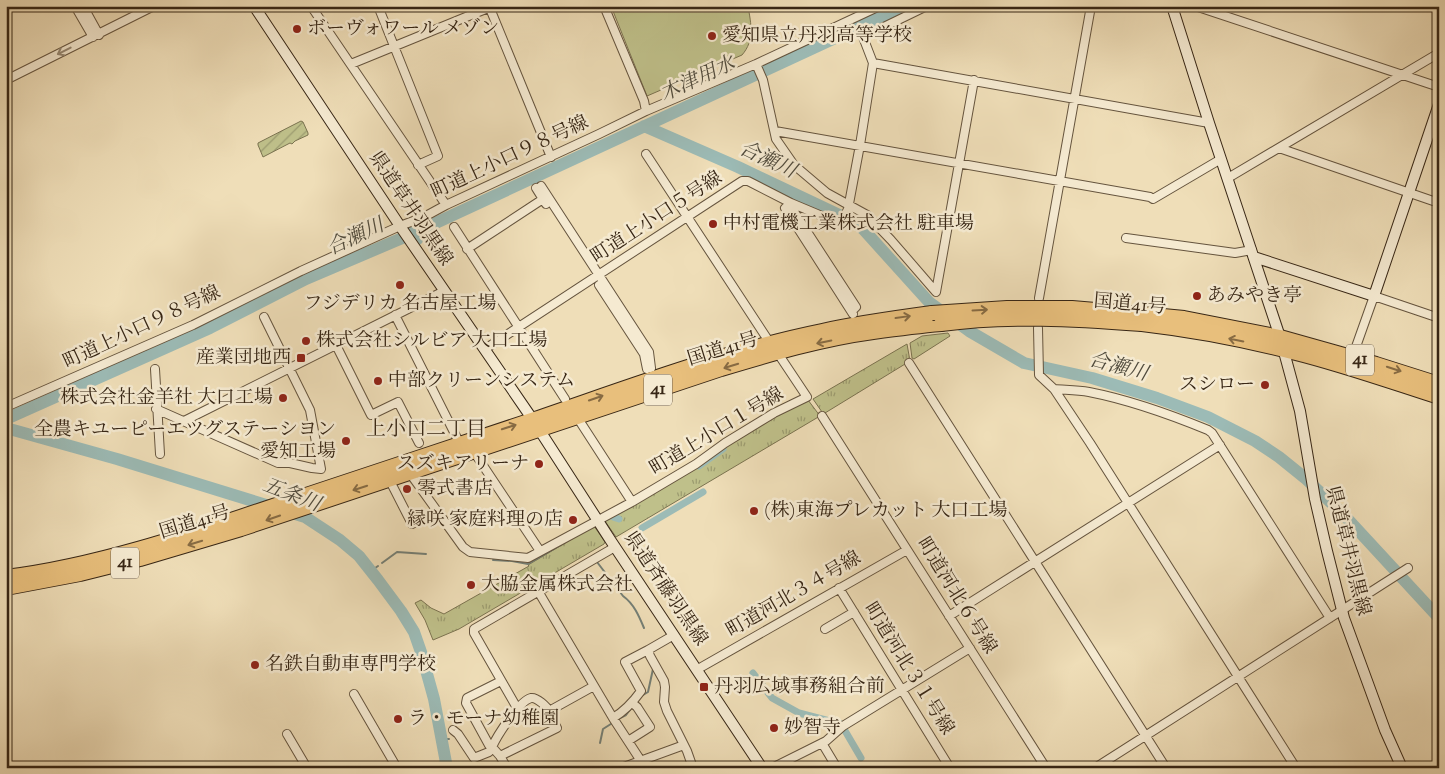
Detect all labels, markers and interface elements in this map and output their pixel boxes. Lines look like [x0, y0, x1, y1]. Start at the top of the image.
place label: ボーヴォワール メゾン [307, 16, 499, 43]
marker: ボーヴォワール メゾン [291, 23, 303, 35]
place label: 愛知県立丹羽高等学校 [722, 23, 912, 50]
marker: 愛知県立丹羽高等学校 [706, 30, 718, 42]
one-way arrow [56, 47, 71, 57]
water label: 木津用水 [656, 49, 742, 110]
street label: 町道上小口９８号線 [427, 110, 593, 206]
water label: 合瀬川 [734, 135, 802, 188]
street label: 県道草井羽黒線 [362, 146, 458, 272]
street label: 町道上小口５号線 [586, 165, 728, 271]
water label: 合瀬川 [323, 211, 391, 264]
place label: 中村電機工業株式会社 駐車場 [723, 211, 974, 238]
marker: 中村電機工業株式会社 駐車場 [707, 218, 719, 230]
marker: フジデリカ 名古屋工場 [394, 279, 406, 291]
street label: 町道上小口９８号線 [59, 280, 225, 376]
place label: あみやき亭 [1207, 283, 1302, 310]
street label: 国道41号 [1092, 288, 1168, 322]
marker: あみやき亭 [1191, 290, 1203, 302]
place label: フジデリカ 名古屋工場 [303, 291, 497, 318]
one-way arrow [972, 305, 988, 314]
one-way arrow [895, 312, 911, 322]
street label: 国道41号 [684, 326, 762, 374]
place label: 株式会社シルビア 大口工場 [316, 328, 548, 355]
one-way arrow [1228, 334, 1244, 344]
marker: 株式会社シルビア 大口工場 [300, 335, 312, 347]
one-way arrow [816, 337, 832, 347]
road number: 41 [1346, 344, 1374, 376]
place label: 産業団地西 [196, 345, 291, 372]
water label: 合瀬川 [1085, 346, 1153, 390]
marker: 産業団地西 [295, 352, 307, 364]
one-way arrow [723, 362, 739, 372]
one-way arrow [1386, 365, 1402, 375]
place label: 中部クリーンシステム [388, 368, 575, 395]
place label: スシロー [1179, 372, 1255, 399]
road number: 41 [644, 374, 672, 406]
marker: 中部クリーンシステム [372, 375, 384, 387]
marker: スシロー [1259, 379, 1271, 391]
street label: 町道上小口１号線 [645, 381, 789, 483]
place label: 株式会社金羊社 大口工場 [60, 385, 273, 412]
marker: 株式会社金羊社 大口工場 [277, 392, 289, 404]
one-way arrow [587, 393, 603, 402]
district label: 上小口二丁目 [366, 416, 486, 445]
place label: 全農キユーピーエツグステーシヨン 愛知工場 [34, 417, 336, 466]
one-way arrow [501, 422, 517, 432]
marker: 全農キユーピーエツグステーシヨン 愛知工場 [340, 435, 352, 447]
place label: スズキアリーナ [397, 451, 529, 478]
marker: スズキアリーナ [533, 458, 545, 470]
water label: 五条川 [258, 472, 326, 521]
place label: 零式書店 [417, 476, 493, 503]
marker: 零式書店 [401, 483, 413, 495]
street label: 県道草井羽黒線 [1318, 483, 1376, 619]
one-way arrow [353, 484, 369, 494]
place label: (株)東海プレカット 大口工場 [764, 498, 1008, 525]
street label: 国道41号 [156, 499, 234, 547]
marker: (株)東海プレカット 大口工場 [748, 505, 760, 517]
place label: 縁咲 家庭料理の店 [407, 507, 563, 534]
one-way arrow [266, 514, 281, 523]
marker: 縁咲 家庭料理の店 [567, 514, 579, 526]
street label: 県道斉藤羽黒線 [617, 526, 713, 652]
street label: 町道河北６号線 [909, 532, 1003, 660]
one-way arrow [187, 538, 203, 548]
street label: 町道河北３４号線 [721, 545, 867, 645]
road number: 41 [111, 548, 139, 578]
place label: 大脇金属株式会社 [481, 572, 633, 599]
marker: 大脇金属株式会社 [465, 579, 477, 591]
street label: 町道河北３１号線 [856, 597, 960, 741]
place label: 名鉄自動車専門学校 [265, 652, 436, 679]
marker: 名鉄自動車専門学校 [249, 659, 261, 671]
place label: 丹羽広域事務組合前 [714, 674, 885, 701]
marker: 丹羽広域事務組合前 [698, 681, 710, 693]
place label: ラ・モーナ幼稚園 [408, 706, 559, 733]
marker: ラ・モーナ幼稚園 [392, 713, 404, 725]
place label: 妙智寺 [784, 715, 841, 742]
marker: 妙智寺 [768, 722, 780, 734]

